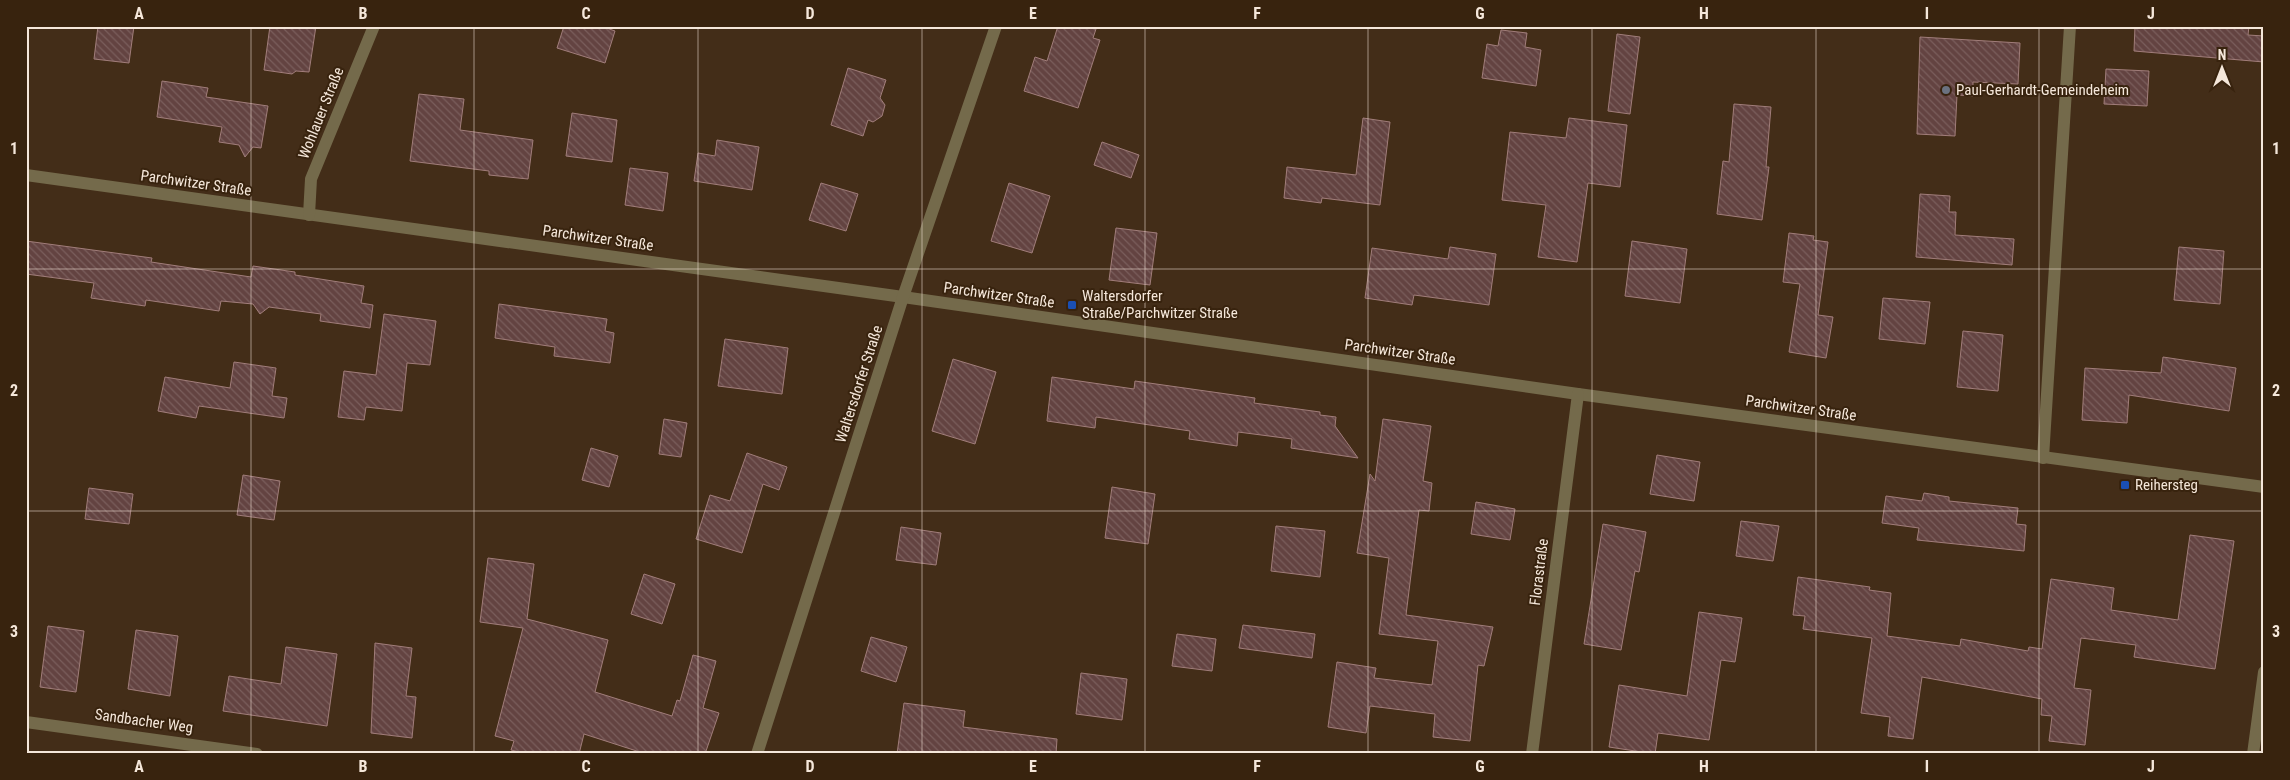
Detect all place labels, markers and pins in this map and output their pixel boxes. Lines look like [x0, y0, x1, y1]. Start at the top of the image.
place label: Paul-Gerhardt-Gemeindeheim [1956, 81, 2129, 99]
marker: Paul-Gerhardt-Gemeindeheim [1940, 84, 1952, 96]
place label: Waltersdorfer Straße/Parchwitzer Straße [1082, 287, 1238, 322]
marker: Waltersdorfer Straße/Parchwitzer Straße [1066, 299, 1078, 311]
place label: Reihersteg [2135, 476, 2198, 494]
marker: Reihersteg [2119, 479, 2131, 491]

